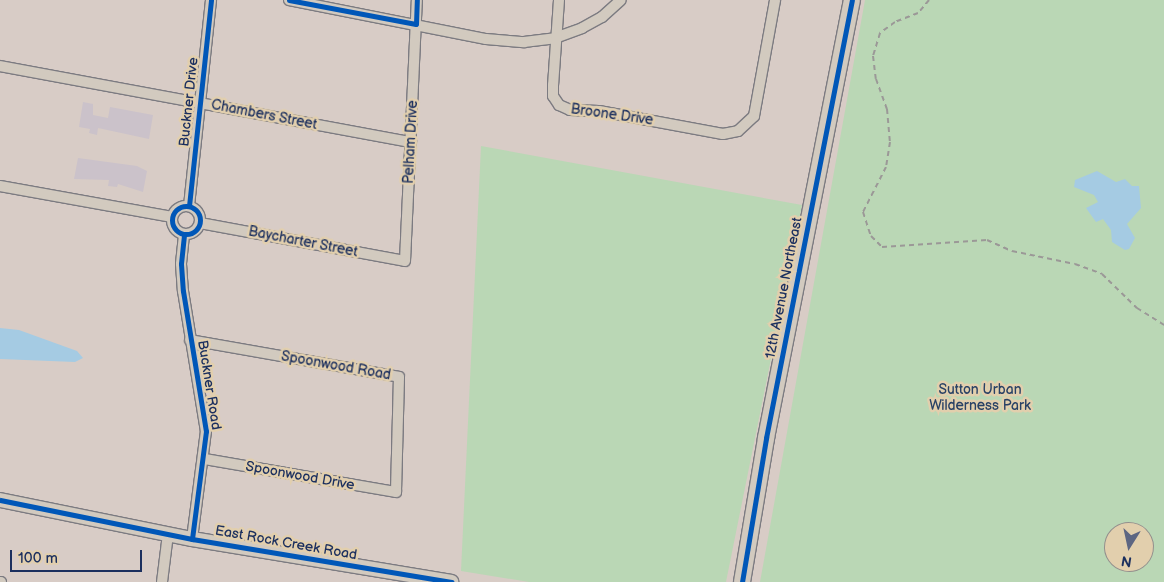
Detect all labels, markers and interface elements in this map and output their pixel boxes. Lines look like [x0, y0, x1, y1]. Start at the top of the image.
street label: Buckner Drive [176, 57, 202, 147]
street label: Chambers Street [210, 96, 318, 134]
street label: Pelham Drive [400, 100, 422, 184]
street label: Broone Drive [570, 101, 654, 129]
street label: 12th Avenue Northeast [762, 216, 806, 360]
street label: Baycharter Street [247, 223, 359, 261]
street label: Buckner Road [194, 339, 224, 431]
street label: Spoonwood Road [280, 348, 392, 384]
park label: Sutton Urban Wilderness Park [929, 382, 1031, 414]
street label: Spoonwood Drive [244, 458, 356, 494]
street label: East Rock Creek Road [214, 522, 358, 564]
north arrow [1104, 522, 1154, 572]
scale bar [12, 540, 145, 572]
text: 100 m [18, 549, 58, 568]
text: N [1120, 552, 1133, 571]

